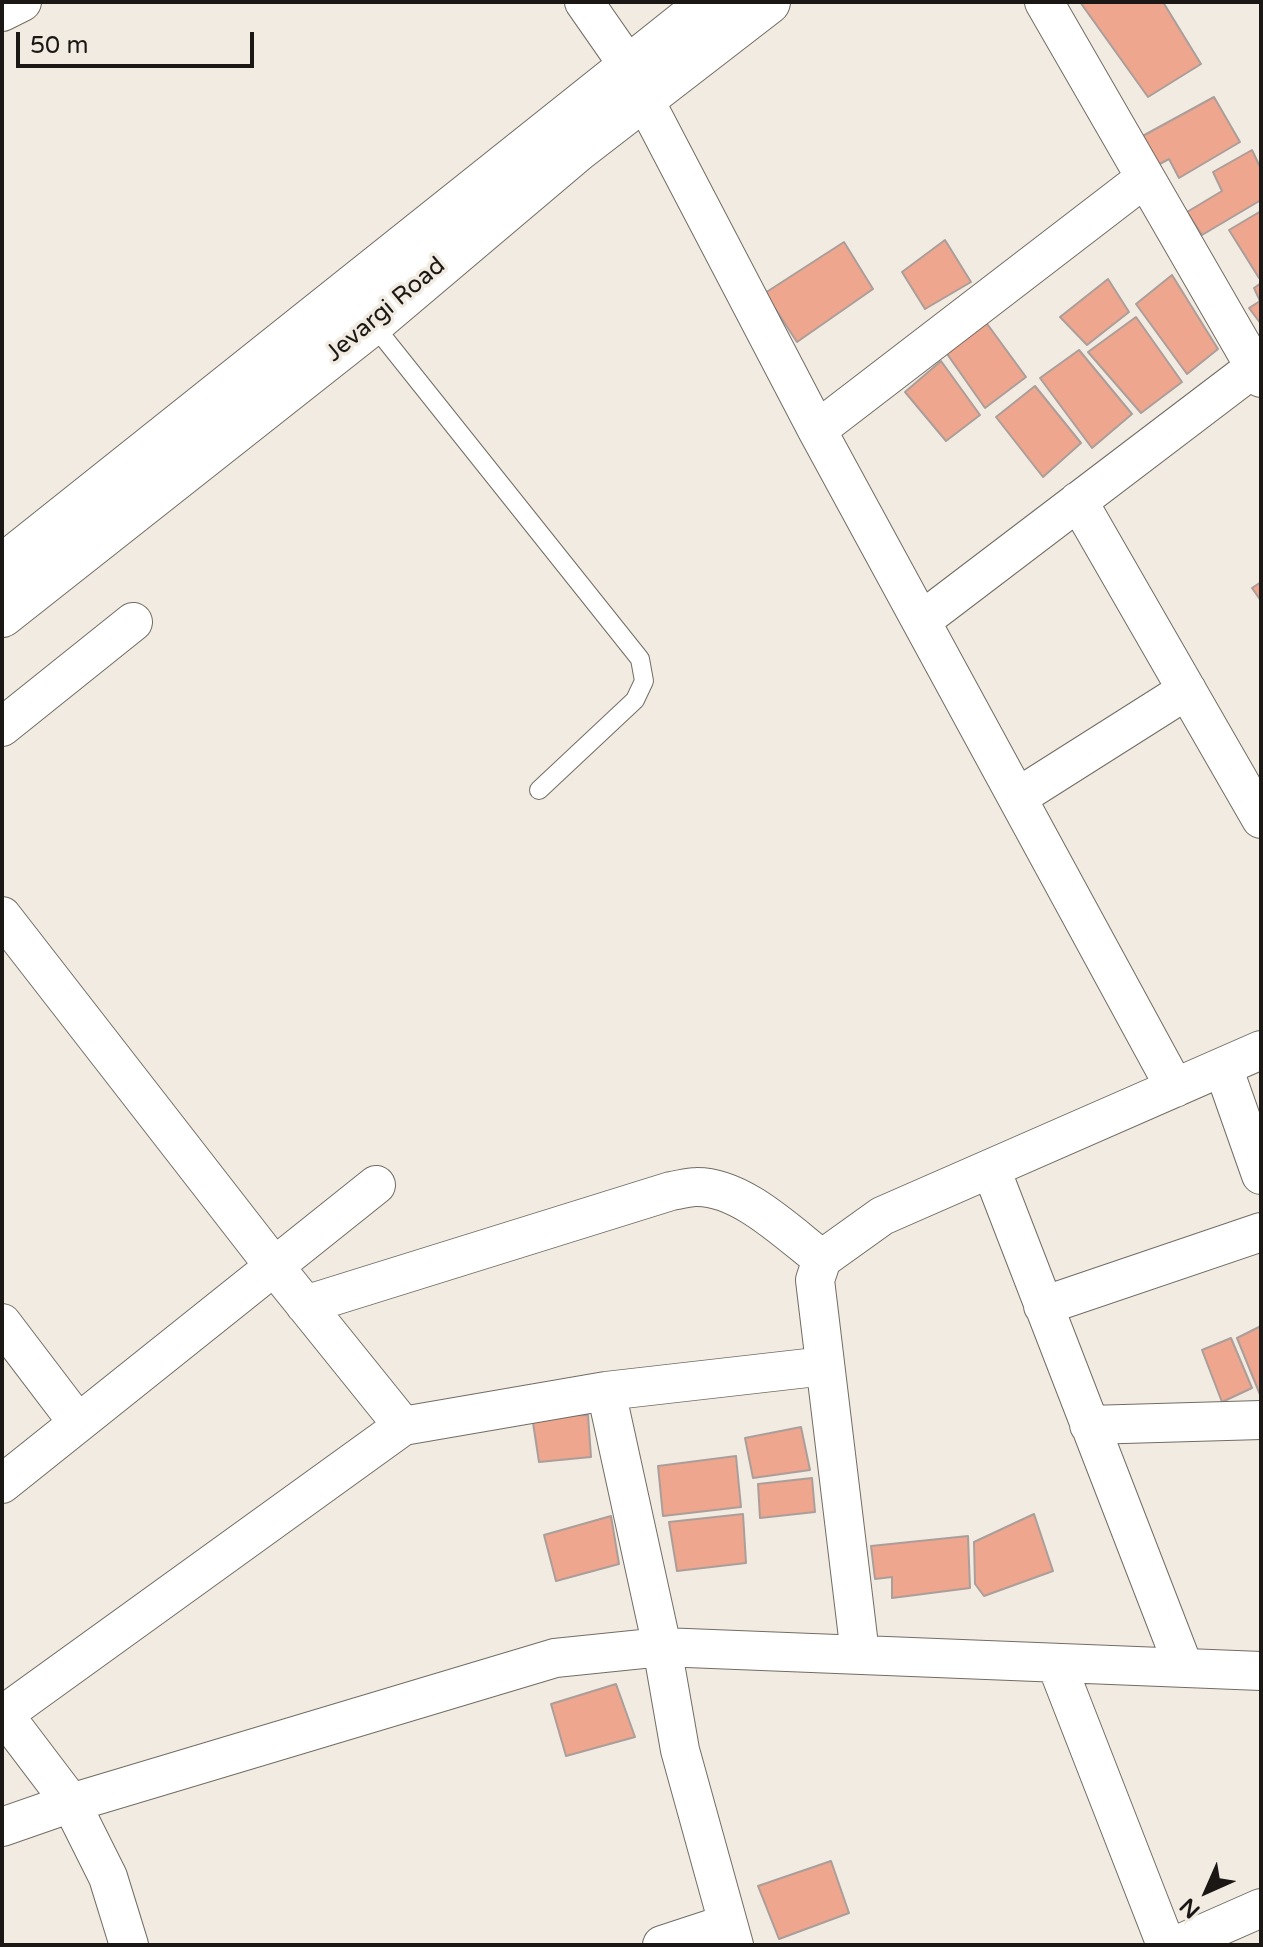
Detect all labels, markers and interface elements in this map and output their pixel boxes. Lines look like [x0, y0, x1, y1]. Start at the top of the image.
scale bar [20, 16, 258, 66]
text: 50 m [30, 31, 88, 60]
street label: Jevargi Road [320, 252, 452, 368]
north arrow [1167, 1851, 1247, 1931]
text: N [1175, 1893, 1205, 1923]

